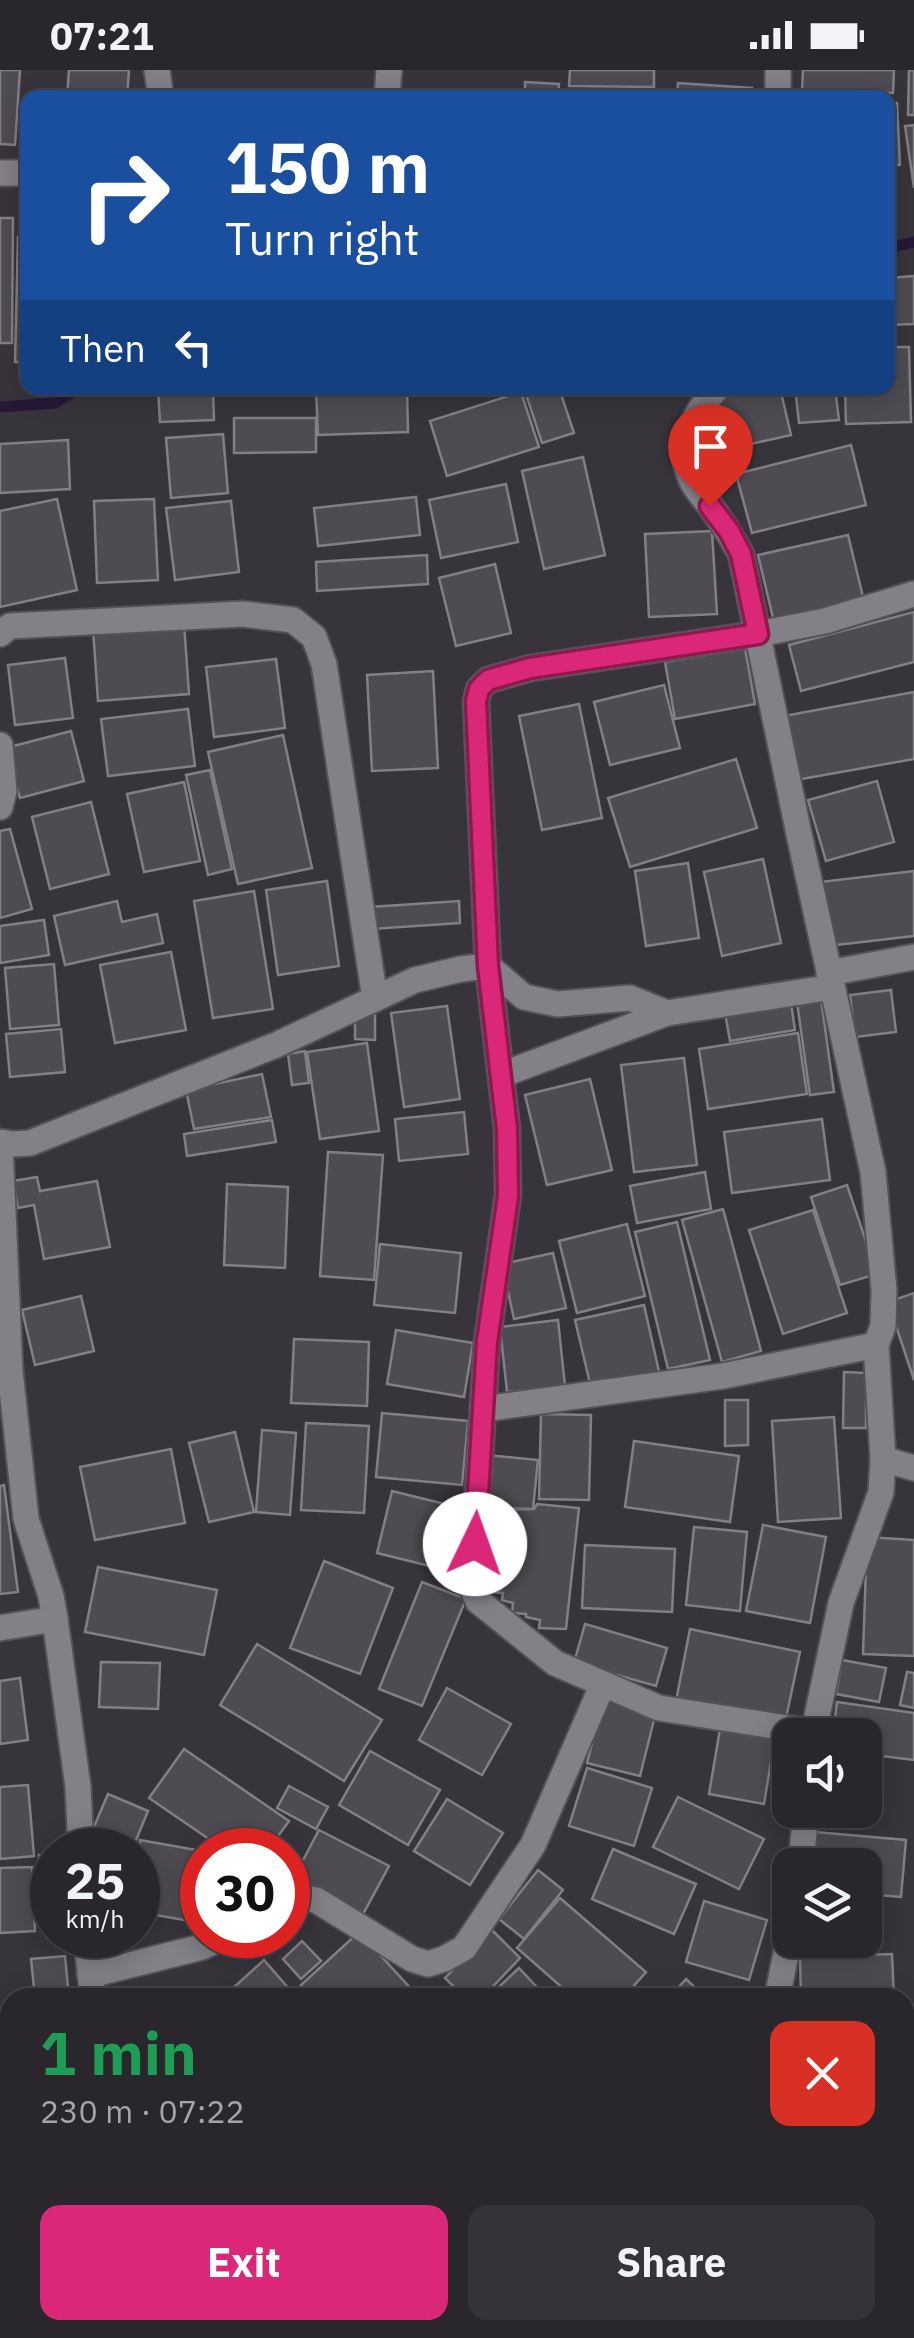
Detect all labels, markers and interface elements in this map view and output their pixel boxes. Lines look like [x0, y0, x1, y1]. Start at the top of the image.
text: 07:21 [50, 11, 154, 60]
text: 150 m [225, 121, 430, 212]
icon: right [60, 130, 190, 260]
text: Turn right [225, 209, 420, 267]
icon: left [166, 320, 221, 375]
text: Then [60, 323, 146, 372]
pin [668, 404, 753, 507]
icon: arrive [683, 419, 738, 474]
position arrow [423, 1492, 527, 1596]
map controls [772, 1718, 882, 1958]
button: sound [772, 1718, 882, 1828]
speed limit sign: 30 [180, 1828, 310, 1958]
text: 25 [65, 1848, 125, 1913]
button: layers [772, 1848, 882, 1958]
text: km/h [66, 1902, 124, 1935]
text: 1 min [40, 2013, 197, 2092]
button: close [770, 2021, 875, 2126]
text: 230 m · 07:22 [40, 2090, 245, 2132]
button: Exit [40, 2205, 448, 2320]
button: Share [468, 2205, 875, 2320]

